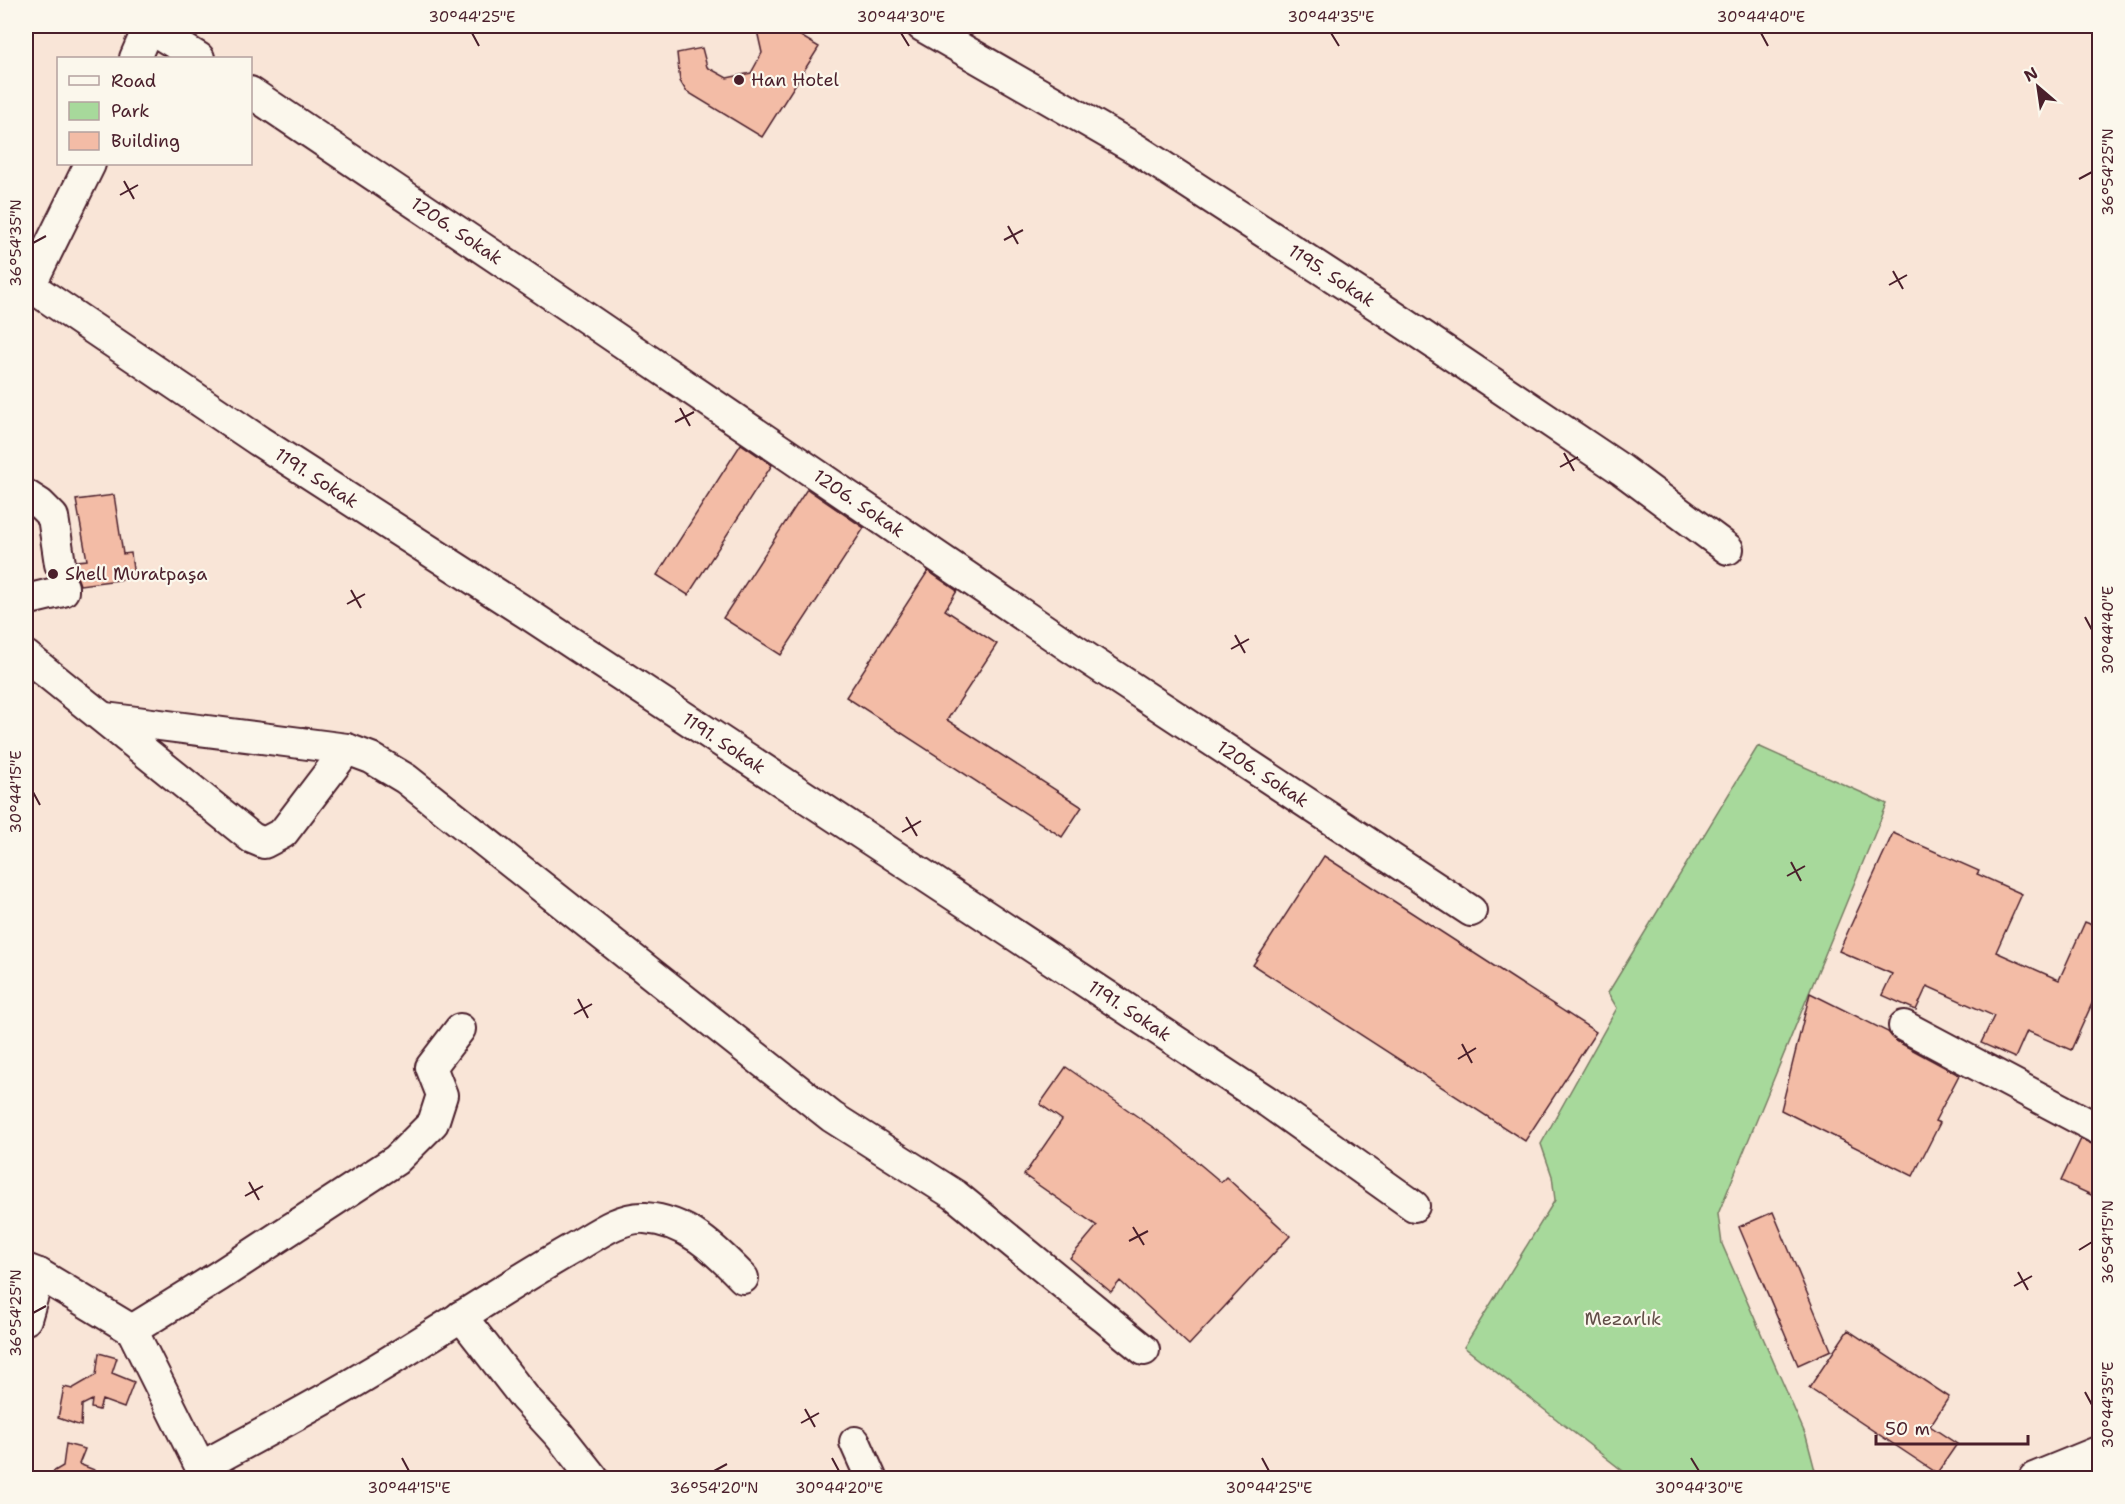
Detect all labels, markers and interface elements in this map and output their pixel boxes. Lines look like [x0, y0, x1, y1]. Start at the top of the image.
text: 30°44'25"E [429, 7, 515, 27]
text: 30°44'30"E [857, 7, 945, 27]
text: 30°44'35"E [1288, 7, 1374, 27]
text: 30°44'40"E [1717, 7, 1805, 27]
legend [57, 57, 252, 165]
north arrow [2008, 57, 2068, 117]
text: N [2020, 62, 2042, 87]
place label: Han Hotel [751, 68, 839, 92]
text: Road [111, 69, 156, 93]
marker: Han Hotel [732, 73, 746, 87]
text: Park [111, 99, 150, 123]
text: 36°54'25"N [2098, 128, 2118, 216]
text: Building [111, 129, 180, 153]
street label: 1206. Sokak [406, 192, 507, 270]
text: 36°54'35"N [6, 199, 26, 287]
street label: 1195. Sokak [1284, 239, 1380, 313]
street label: 1191. Sokak [270, 442, 363, 514]
street label: 1206. Sokak [809, 464, 909, 543]
place label: Shell Muratpaşa [65, 562, 207, 586]
marker: Shell Muratpaşa [46, 567, 60, 581]
text: 30°44'40"E [2098, 586, 2118, 674]
street label: 1191. Sokak [678, 707, 770, 779]
street label: 1206. Sokak [1212, 735, 1313, 813]
text: 30°44'15"E [6, 750, 26, 834]
street label: 1191. Sokak [1083, 975, 1176, 1047]
text: 36°54'15"N [2098, 1200, 2118, 1284]
text: 36°54'25"N [6, 1269, 26, 1357]
park label: Mezarlık [1585, 1307, 1661, 1331]
text: 30°44'35"E [2098, 1362, 2118, 1448]
scale bar [1876, 1408, 2028, 1446]
text: 50 m [1885, 1417, 1930, 1441]
text: 30°44'15"E [367, 1478, 451, 1498]
text: 36°54'20"N [670, 1478, 758, 1498]
text: 30°44'20"E [795, 1478, 883, 1498]
text: 30°44'25"E [1226, 1478, 1312, 1498]
text: 30°44'30"E [1655, 1478, 1743, 1498]

